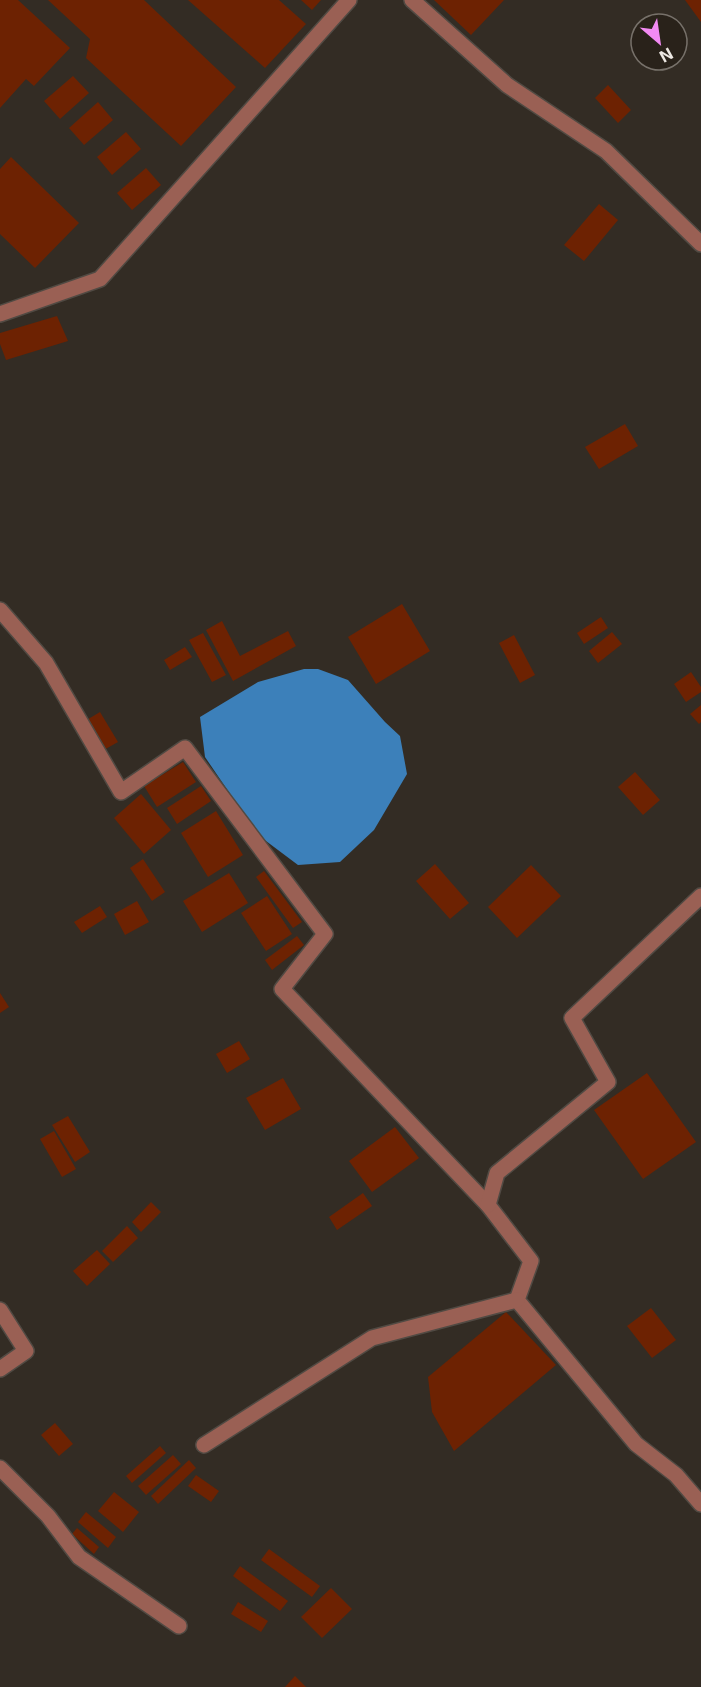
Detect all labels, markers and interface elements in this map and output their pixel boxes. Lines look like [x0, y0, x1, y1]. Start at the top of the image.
north arrow [629, 12, 689, 72]
text: N [656, 43, 676, 67]

